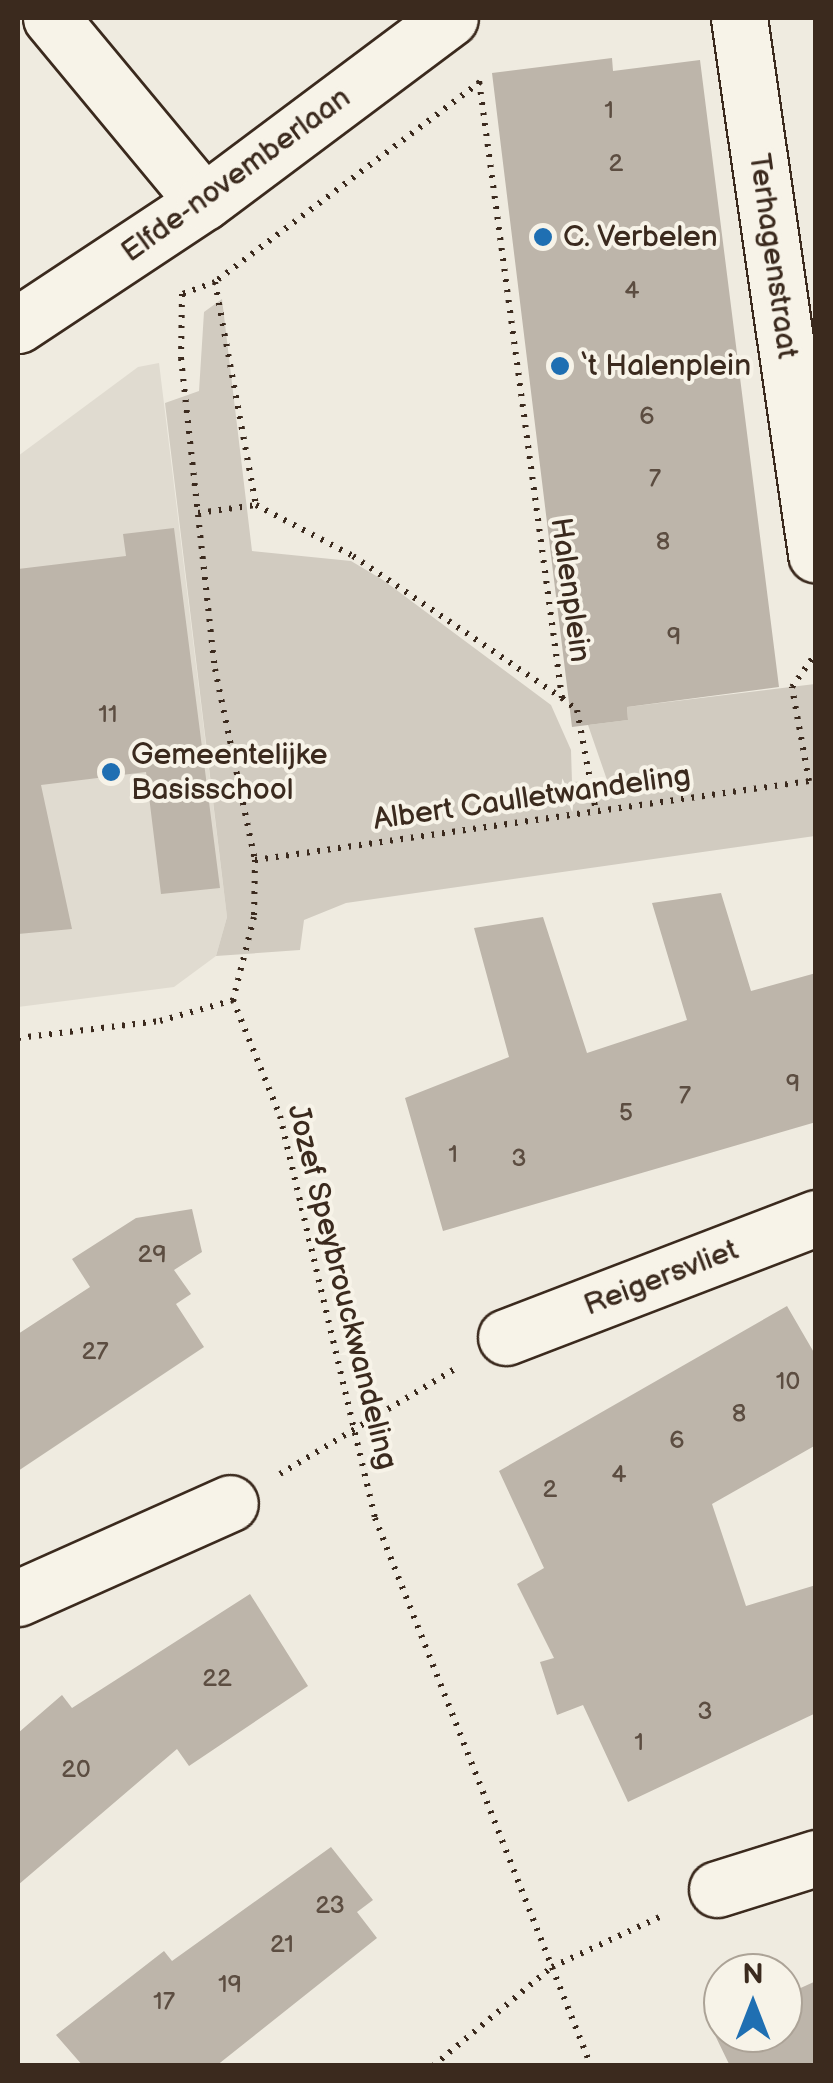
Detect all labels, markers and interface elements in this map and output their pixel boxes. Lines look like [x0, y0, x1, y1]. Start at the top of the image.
street label: Elfde-novemberlaan [115, 80, 357, 270]
house number: 1 [604, 96, 614, 126]
house number: 2 [609, 149, 623, 179]
street label: Terhagenstraat [741, 151, 805, 361]
place label: C. Verbelen [563, 219, 719, 255]
marker: C. Verbelen [532, 226, 554, 248]
house number: 4 [624, 276, 640, 306]
place label: ‘t Halenplein [580, 348, 751, 384]
marker: ‘t Halenplein [549, 355, 571, 377]
house number: 6 [639, 402, 655, 432]
house number: 7 [649, 464, 661, 494]
street label: Halenplein [542, 515, 598, 665]
house number: 8 [656, 527, 670, 557]
house number: 9 [667, 622, 681, 652]
house number: 11 [98, 700, 118, 730]
place label: Gemeentelijke Basisschool [131, 737, 328, 808]
street label: Albert Caulletwandeling [371, 758, 693, 838]
marker: Gemeentelijke Basisschool [100, 761, 122, 783]
house number: 9 [786, 1069, 800, 1099]
house number: 7 [679, 1081, 691, 1111]
house number: 5 [619, 1098, 633, 1128]
street label: Jozef Speybrouckwandeling [279, 1100, 405, 1474]
house number: 1 [448, 1140, 458, 1170]
house number: 3 [511, 1144, 527, 1174]
street label: Reigersvliet [579, 1232, 743, 1324]
house number: 29 [137, 1240, 167, 1270]
house number: 27 [81, 1337, 109, 1367]
house number: 10 [776, 1367, 800, 1397]
house number: 8 [732, 1399, 746, 1429]
house number: 6 [669, 1426, 685, 1456]
house number: 4 [611, 1460, 627, 1490]
house number: 2 [543, 1475, 557, 1505]
house number: 22 [202, 1664, 232, 1694]
house number: 3 [697, 1697, 713, 1727]
house number: 1 [634, 1728, 644, 1758]
house number: 20 [61, 1755, 91, 1785]
house number: 23 [315, 1891, 345, 1921]
house number: 21 [270, 1930, 294, 1960]
north arrow [703, 1953, 803, 2053]
text: N [742, 1958, 764, 1991]
house number: 19 [218, 1970, 242, 2000]
house number: 17 [153, 1987, 175, 2017]

